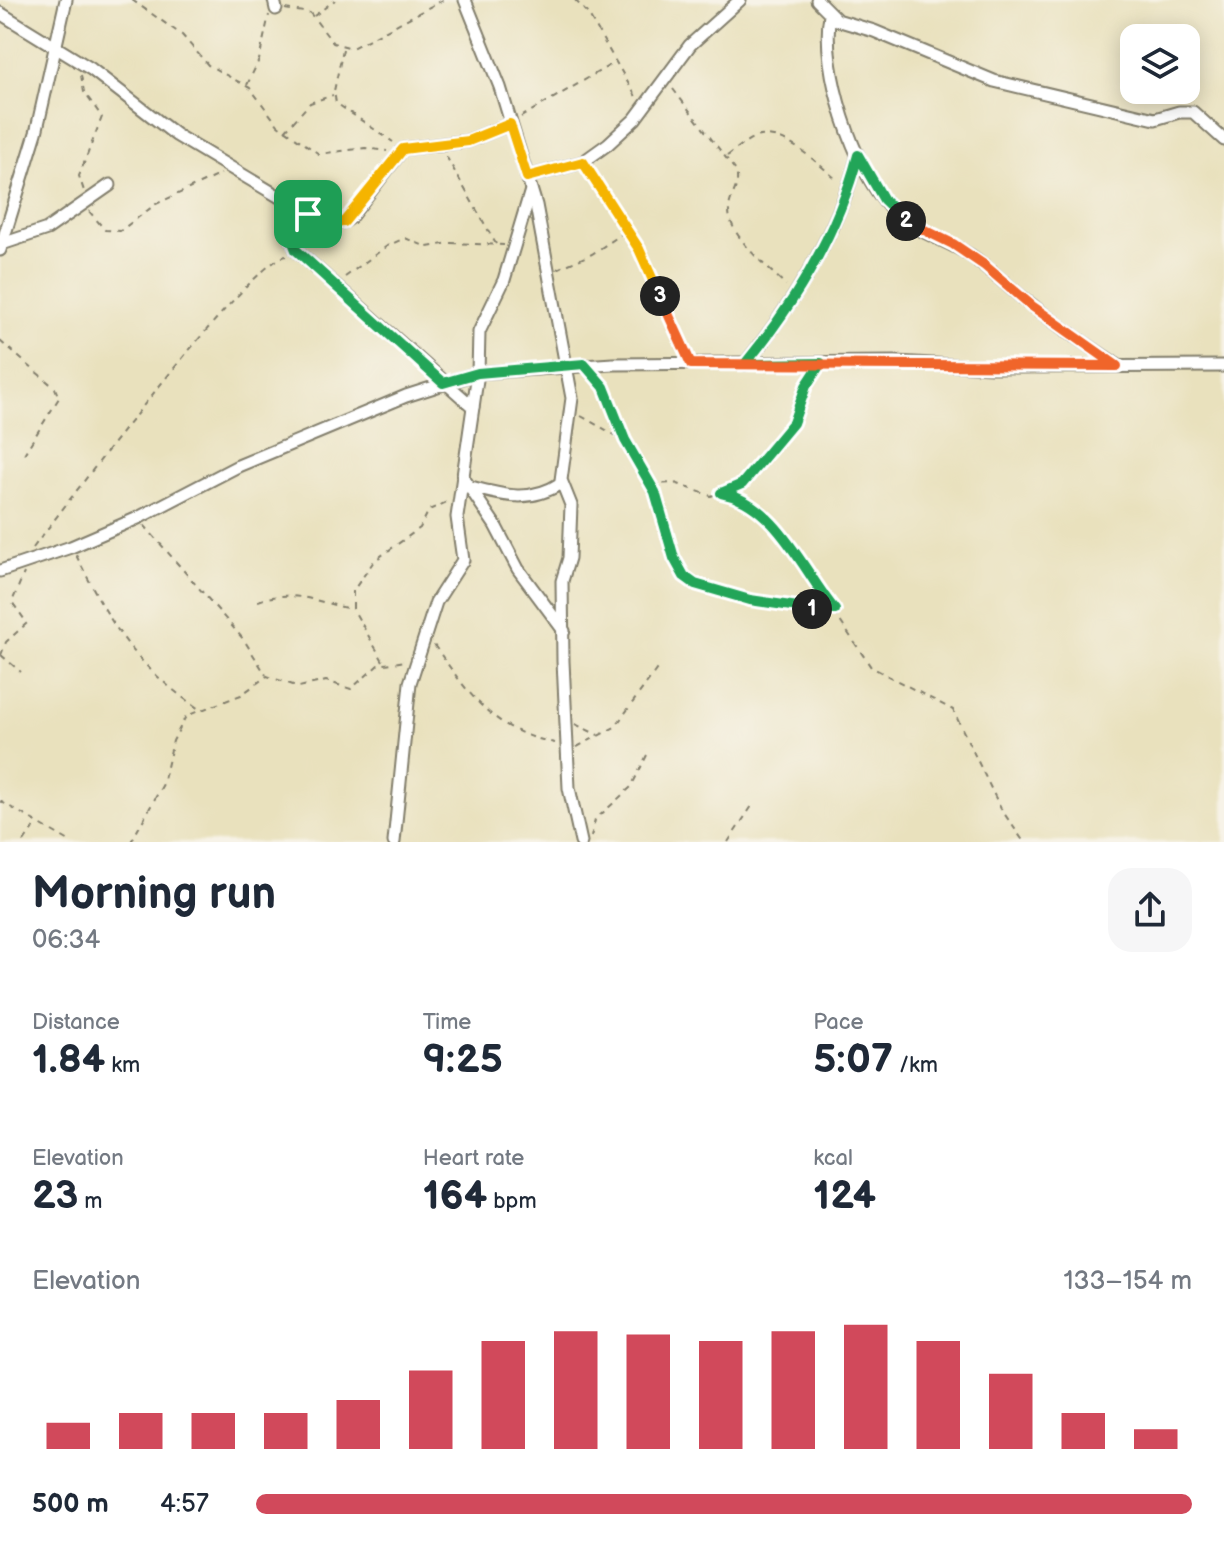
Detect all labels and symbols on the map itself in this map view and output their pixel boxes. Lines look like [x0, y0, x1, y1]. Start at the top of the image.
pin [274, 180, 342, 248]
pin: 2 [886, 201, 926, 241]
pin: 3 [640, 276, 680, 316]
pin: 1 [792, 589, 832, 629]

